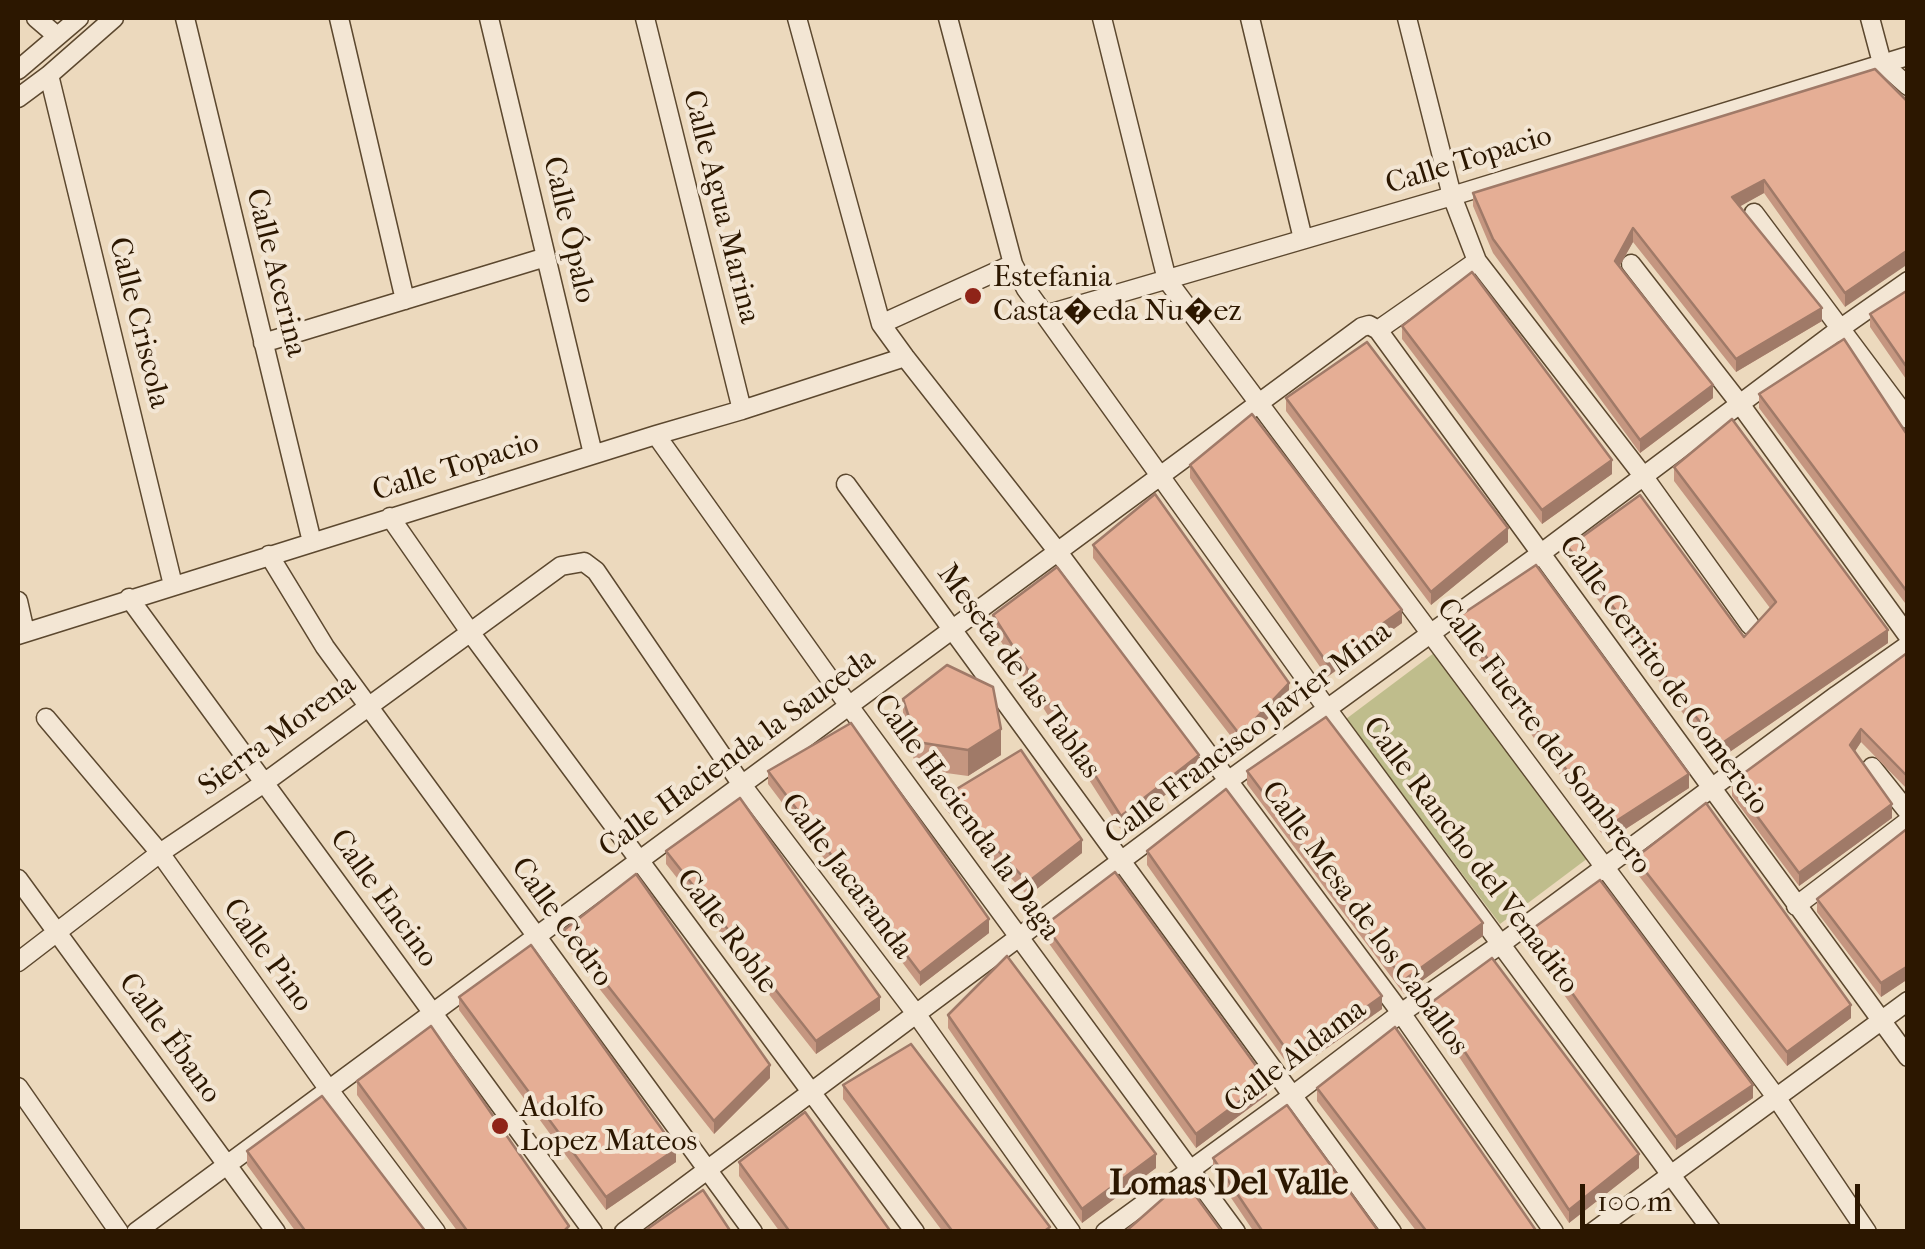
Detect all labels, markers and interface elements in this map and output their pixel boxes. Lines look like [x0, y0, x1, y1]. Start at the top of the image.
street label: Calle Agua Marina [674, 87, 766, 327]
street label: Calle Topacio [1382, 119, 1556, 203]
street label: Calle Ópalo [534, 153, 602, 307]
street label: Calle Acerina [237, 185, 313, 361]
street label: Calle Criscola [99, 234, 177, 412]
place label: Estefania Casta�eda Nu�ez [993, 261, 1241, 332]
marker: Estefania Casta�eda Nu�ez [962, 285, 984, 307]
street label: Calle Topacio [369, 426, 543, 510]
street label: Calle Cerrito de Comercio [1550, 530, 1776, 822]
street label: Meseta de las Tablas [928, 558, 1108, 786]
street label: Calle Fuerte del Sombrero [1427, 592, 1659, 882]
street label: Calle Francisco Javier Mina [1099, 615, 1399, 853]
street label: Calle Hacienda la Sauceda [593, 642, 883, 866]
street label: Sierra Morena [192, 667, 364, 805]
street label: Calle Hacienda la Daga [865, 688, 1067, 948]
street label: Calle Rancho del Venadito [1354, 711, 1586, 1001]
street label: Calle Mesa de los Caballos [1253, 775, 1475, 1063]
street label: Calle Jacaranda [772, 787, 920, 967]
street label: Calle Encino [321, 823, 445, 975]
street label: Calle Cedro [502, 851, 620, 995]
street label: Calle Roble [668, 863, 784, 1001]
street label: Calle Pino [214, 892, 320, 1020]
street label: Calle Ébano [110, 967, 228, 1111]
street label: Calle Aldama [1218, 992, 1374, 1122]
place label: Adolfo Lopez Mateos [520, 1091, 697, 1162]
marker: Adolfo Lopez Mateos [489, 1115, 511, 1137]
district label: Lomas Del Valle [1110, 1164, 1348, 1206]
scale bar [1585, 1164, 1865, 1226]
text: 100 m [1597, 1184, 1672, 1219]

